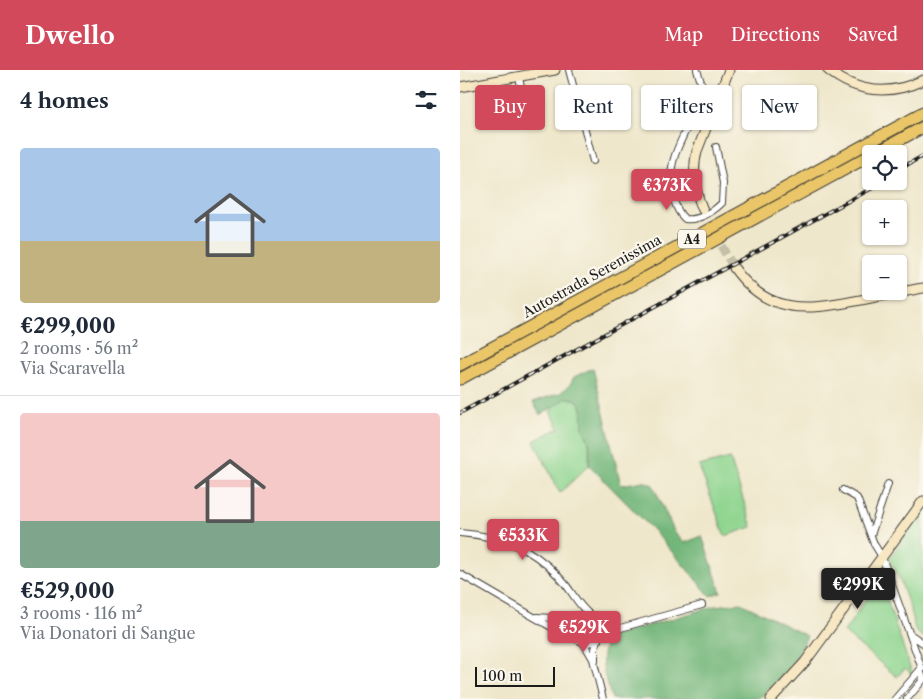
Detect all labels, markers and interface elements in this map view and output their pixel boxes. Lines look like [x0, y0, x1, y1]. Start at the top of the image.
text: Dwello [25, 21, 115, 50]
text: Map [664, 24, 703, 46]
text: Directions [731, 24, 820, 46]
text: Saved [848, 24, 898, 46]
chip: Buy [475, 85, 545, 130]
chip: Rent [555, 85, 631, 130]
chip: Filters [641, 85, 732, 130]
chip: New [742, 85, 817, 130]
icon: filters [412, 86, 440, 114]
text: 4 homes [20, 88, 109, 113]
map controls [862, 145, 907, 300]
button: locate [862, 145, 907, 190]
pin: €373K [632, 168, 702, 211]
text: €373K [642, 175, 692, 195]
icon: home [185, 180, 275, 270]
button: + [862, 200, 907, 245]
street label: Autostrada Serenissima [519, 230, 665, 322]
road number: A4 [678, 230, 706, 248]
button: − [862, 255, 907, 300]
text: €299,000 [20, 313, 116, 338]
text: 2 rooms · 56 m² [20, 338, 138, 358]
text: Via Scaravella [20, 358, 125, 378]
icon: home [185, 446, 275, 536]
pin: €533K [488, 518, 558, 561]
text: €533K [498, 525, 548, 545]
pin: €299K [823, 568, 893, 610]
text: €299K [832, 574, 884, 594]
text: €529,000 [20, 578, 115, 603]
text: 3 rooms · 116 m² [20, 603, 143, 623]
pin: €529K [549, 610, 619, 653]
text: €529K [559, 617, 609, 637]
text: Via Donatori di Sangue [20, 623, 196, 643]
scale bar [475, 664, 555, 687]
text: 100 m [482, 667, 522, 685]

